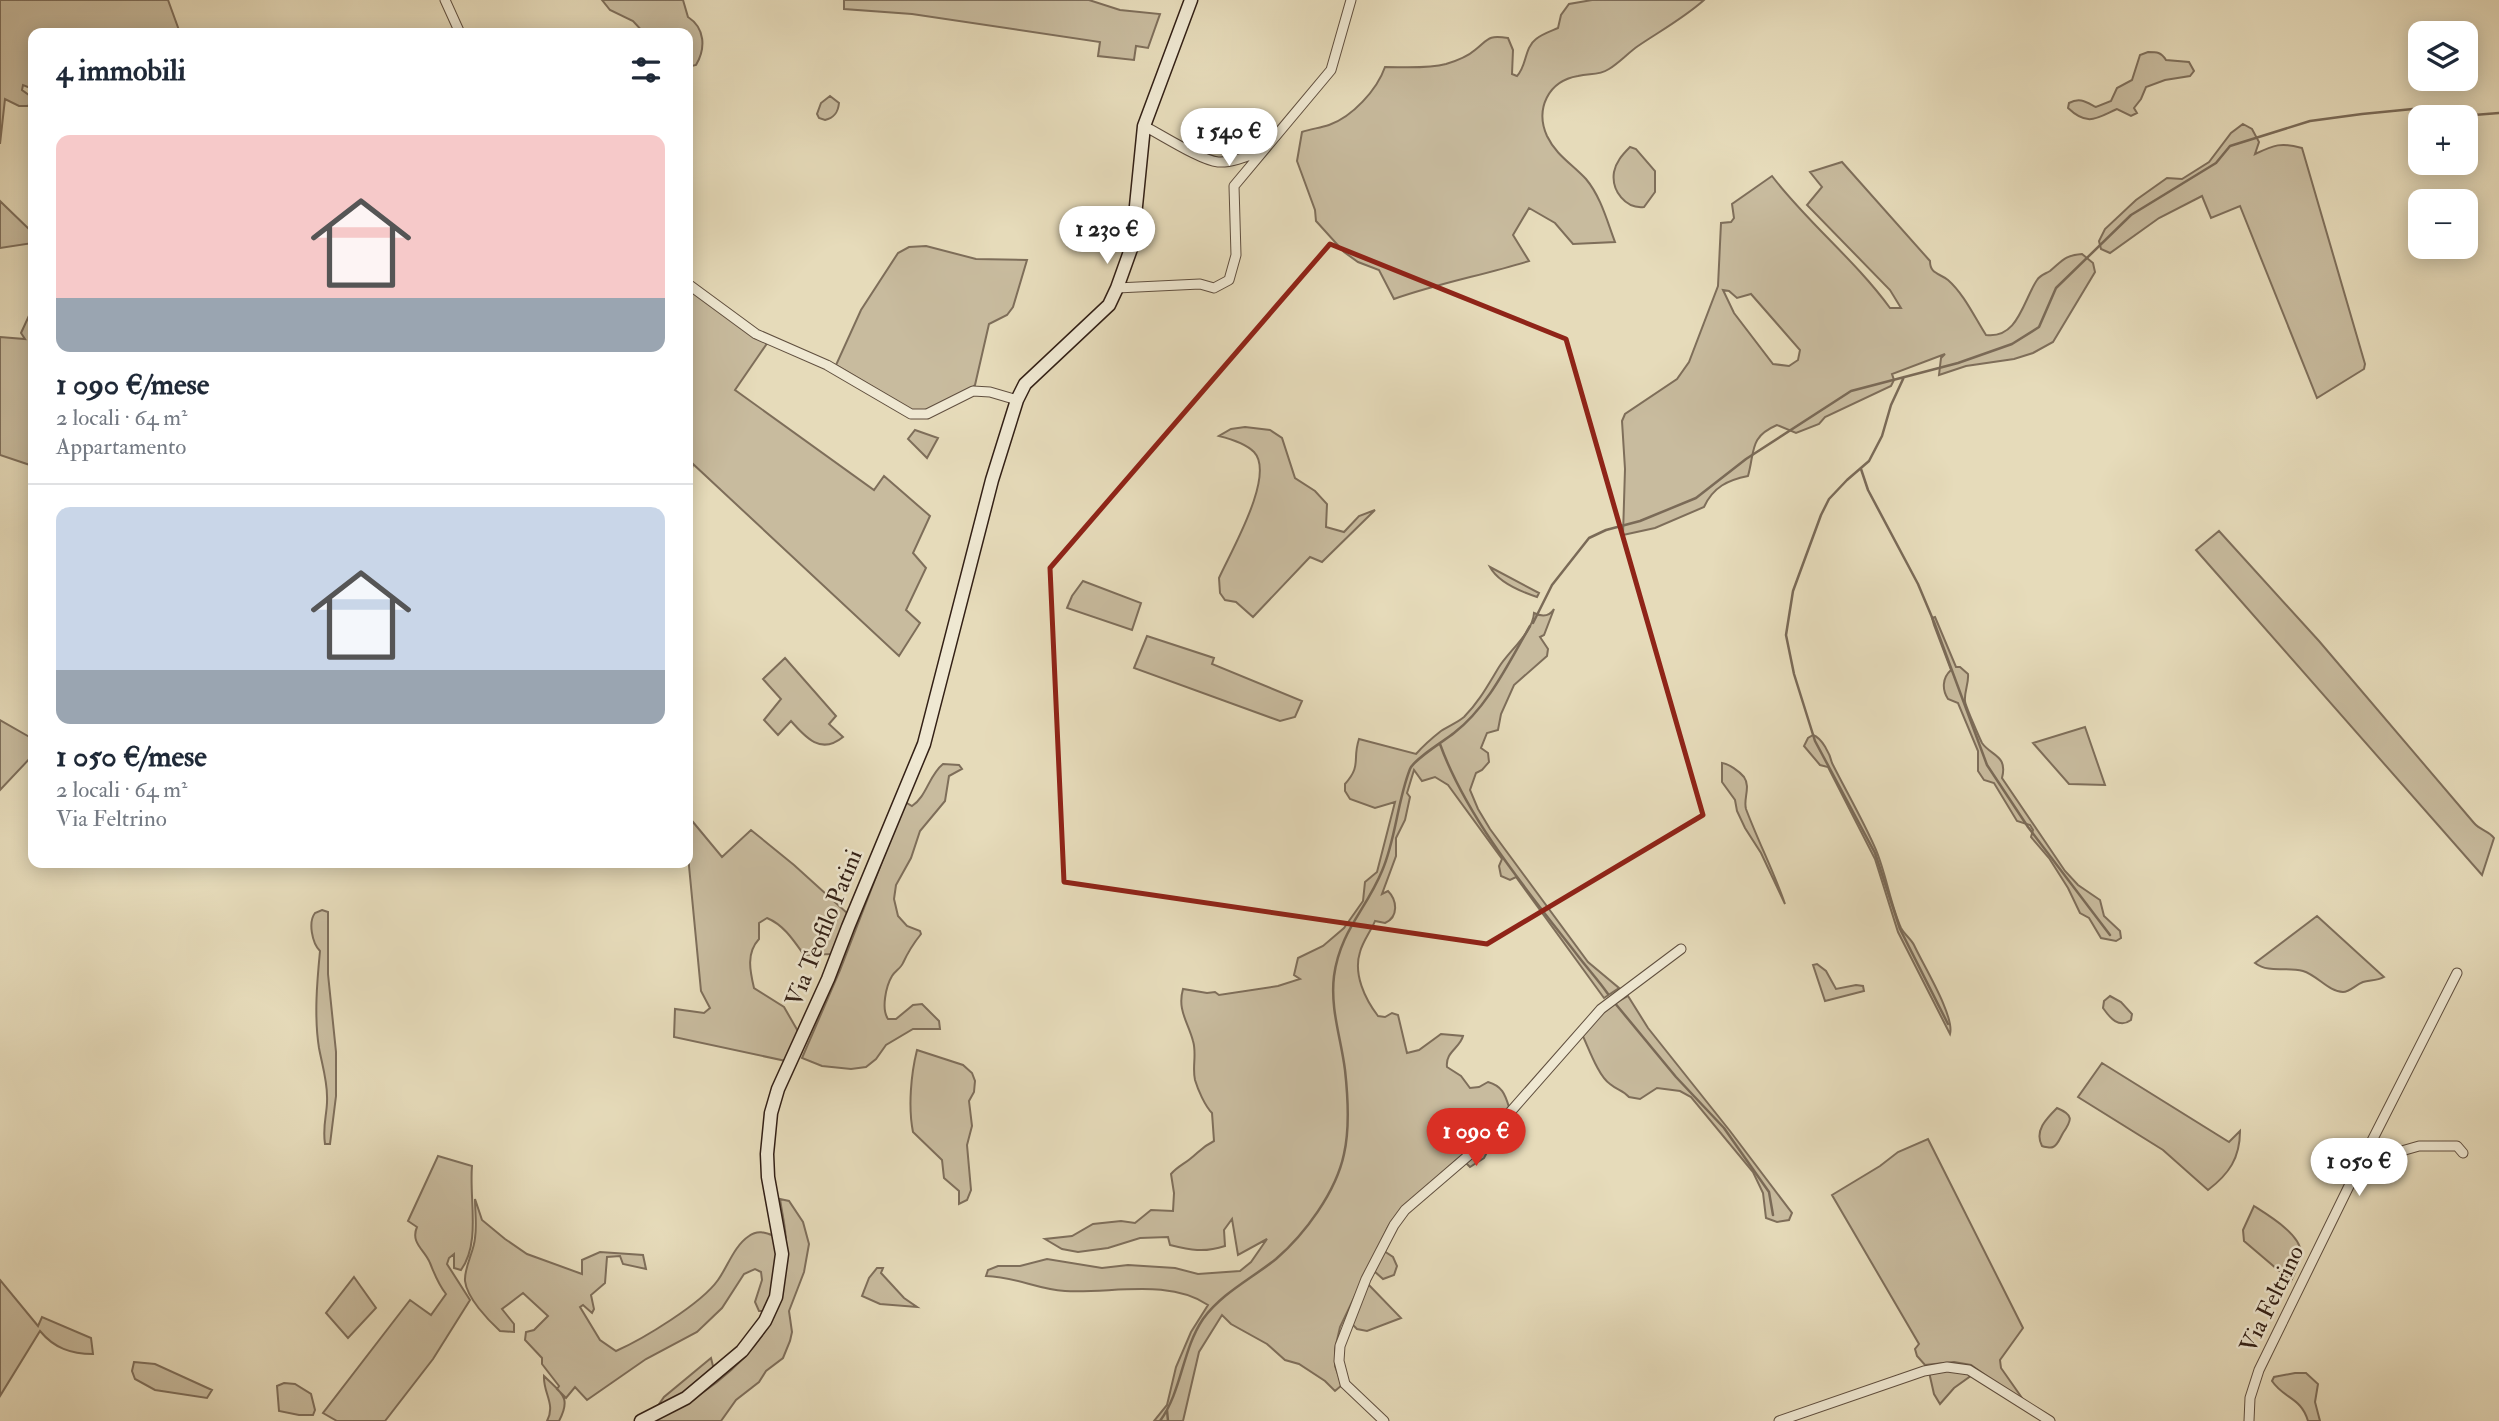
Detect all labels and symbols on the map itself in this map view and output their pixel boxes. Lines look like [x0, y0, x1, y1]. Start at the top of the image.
pin: 1 540 € [1164, 108, 1294, 168]
pin: 1 230 € [1042, 206, 1172, 266]
street label: Via Teofilo Patini [778, 845, 870, 1011]
pin: 1 090 € [1411, 1108, 1541, 1168]
pin: 1 050 € [2294, 1138, 2424, 1198]
street label: Via Feltrino [2233, 1240, 2311, 1358]

